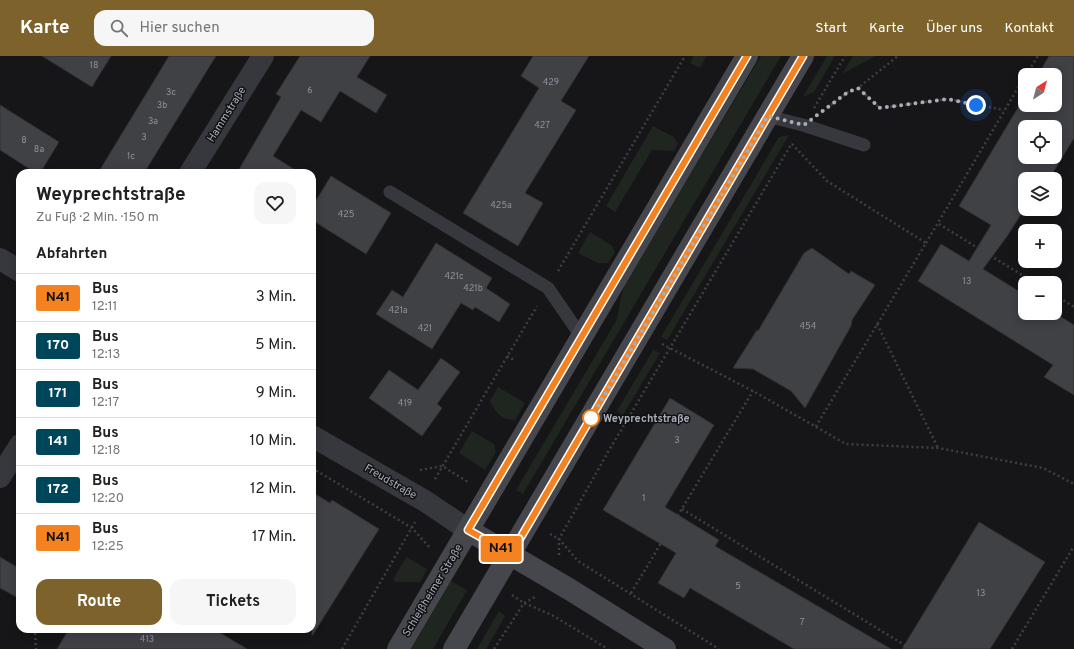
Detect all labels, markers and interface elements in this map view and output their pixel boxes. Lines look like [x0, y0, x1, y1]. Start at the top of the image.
search box [94, 10, 374, 46]
text: Karte [20, 16, 70, 40]
icon: search [108, 17, 130, 39]
text: Hier suchen [140, 19, 220, 38]
text: Start [815, 20, 847, 37]
text: Karte [869, 20, 904, 37]
text: Über uns [926, 20, 983, 37]
text: Kontakt [1005, 20, 1054, 37]
house number: 18 [90, 60, 98, 71]
north arrow [1018, 68, 1062, 112]
map controls [1018, 68, 1062, 320]
house number: 429 [543, 77, 559, 88]
street label: Hammstraße [204, 84, 249, 145]
house number: 6 [307, 85, 313, 96]
house number: 3c [166, 87, 176, 98]
your location [966, 95, 986, 115]
house number: 3b [157, 100, 167, 111]
house number: 3a [148, 116, 158, 127]
house number: 427 [534, 120, 550, 131]
button: locate [1018, 120, 1062, 164]
house number: 3 [141, 132, 147, 143]
house number: 8 [21, 135, 27, 146]
house number: 8a [34, 144, 44, 155]
house number: 1c [127, 151, 135, 162]
button: layers [1018, 172, 1062, 216]
button: heart [254, 182, 296, 224]
text: Weyprechtstraße [36, 183, 185, 207]
house number: 425a [490, 200, 512, 211]
house number: 425 [338, 209, 354, 220]
text: Zu Fuß · 2 Min. · 150 m [36, 210, 159, 226]
button: + [1018, 224, 1062, 268]
text: Abfahrten [36, 245, 107, 264]
house number: 421c [445, 271, 464, 282]
house number: 13 [963, 276, 971, 287]
button: − [1018, 276, 1062, 320]
text: Bus [92, 280, 119, 299]
house number: 421b [463, 283, 483, 294]
text: 3 Min. [256, 288, 296, 307]
text: N41 [46, 289, 70, 306]
text: 12:11 [92, 299, 117, 315]
house number: 421a [389, 305, 408, 316]
house number: 454 [800, 321, 817, 332]
house number: 421 [418, 323, 432, 334]
text: Bus [92, 328, 119, 347]
text: 5 Min. [255, 336, 296, 355]
text: 170 [47, 337, 69, 354]
text: 12:13 [92, 347, 120, 363]
text: Bus [92, 376, 119, 395]
text: 9 Min. [256, 384, 296, 403]
text: 171 [49, 385, 67, 402]
text: 12:17 [92, 395, 119, 411]
house number: 419 [398, 398, 412, 409]
marker: Weyprechtstraße [582, 409, 600, 427]
place label: Weyprechtstraße [603, 412, 690, 426]
text: Bus [92, 424, 119, 443]
text: 10 Min. [249, 432, 296, 451]
text: 141 [48, 433, 68, 450]
house number: 3 [674, 435, 680, 446]
text: 12:18 [92, 443, 121, 459]
street label: Freudstraße [362, 461, 419, 503]
text: Bus [92, 472, 119, 491]
text: 12 Min. [250, 480, 296, 499]
text: 172 [47, 481, 69, 498]
text: 12:20 [92, 491, 124, 507]
house number: 1 [642, 493, 646, 504]
text: Bus [92, 520, 119, 539]
text: 17 Min. [252, 528, 296, 547]
text: N41 [46, 529, 70, 546]
line badge: N41 [478, 536, 524, 562]
text: 12:25 [92, 539, 124, 555]
text: N41 [489, 540, 513, 557]
street label: Schleißheimer Straße [400, 542, 466, 639]
button: Route [36, 579, 162, 625]
button: Tickets [170, 579, 296, 625]
house number: 5 [735, 581, 741, 592]
house number: 13 [977, 588, 985, 599]
house number: 7 [800, 617, 805, 628]
house number: 413 [140, 634, 154, 645]

